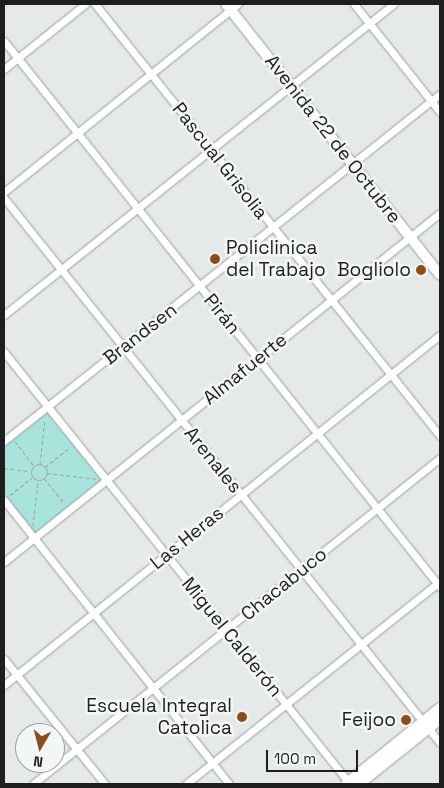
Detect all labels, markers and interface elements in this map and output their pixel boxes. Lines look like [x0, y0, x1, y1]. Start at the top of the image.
street label: Avenida 22 de Octubre [260, 50, 406, 228]
street label: Pascual Grisolia [167, 98, 273, 224]
place label: Policlinica del Trabajo [226, 237, 326, 281]
marker: Policlinica del Trabajo [208, 252, 222, 266]
place label: Bogliolo [337, 259, 411, 281]
marker: Bogliolo [415, 264, 427, 276]
street label: Pirán [199, 289, 245, 339]
street label: Brandsen [99, 298, 181, 370]
street label: Almafuerte [198, 328, 292, 410]
street label: Arenales [179, 422, 247, 498]
street label: Las Heras [146, 502, 228, 574]
street label: Chacabuco [237, 542, 331, 626]
street label: Miguel Calderón [177, 573, 287, 701]
place label: Escuela Integral Catolica [86, 695, 232, 739]
place label: Feijoo [342, 709, 396, 731]
marker: Escuela Integral Catolica [236, 711, 248, 723]
marker: Feijoo [400, 714, 412, 726]
north arrow [15, 723, 65, 773]
scale bar [269, 740, 362, 772]
text: 100 m [274, 749, 316, 768]
text: N [32, 752, 44, 771]

